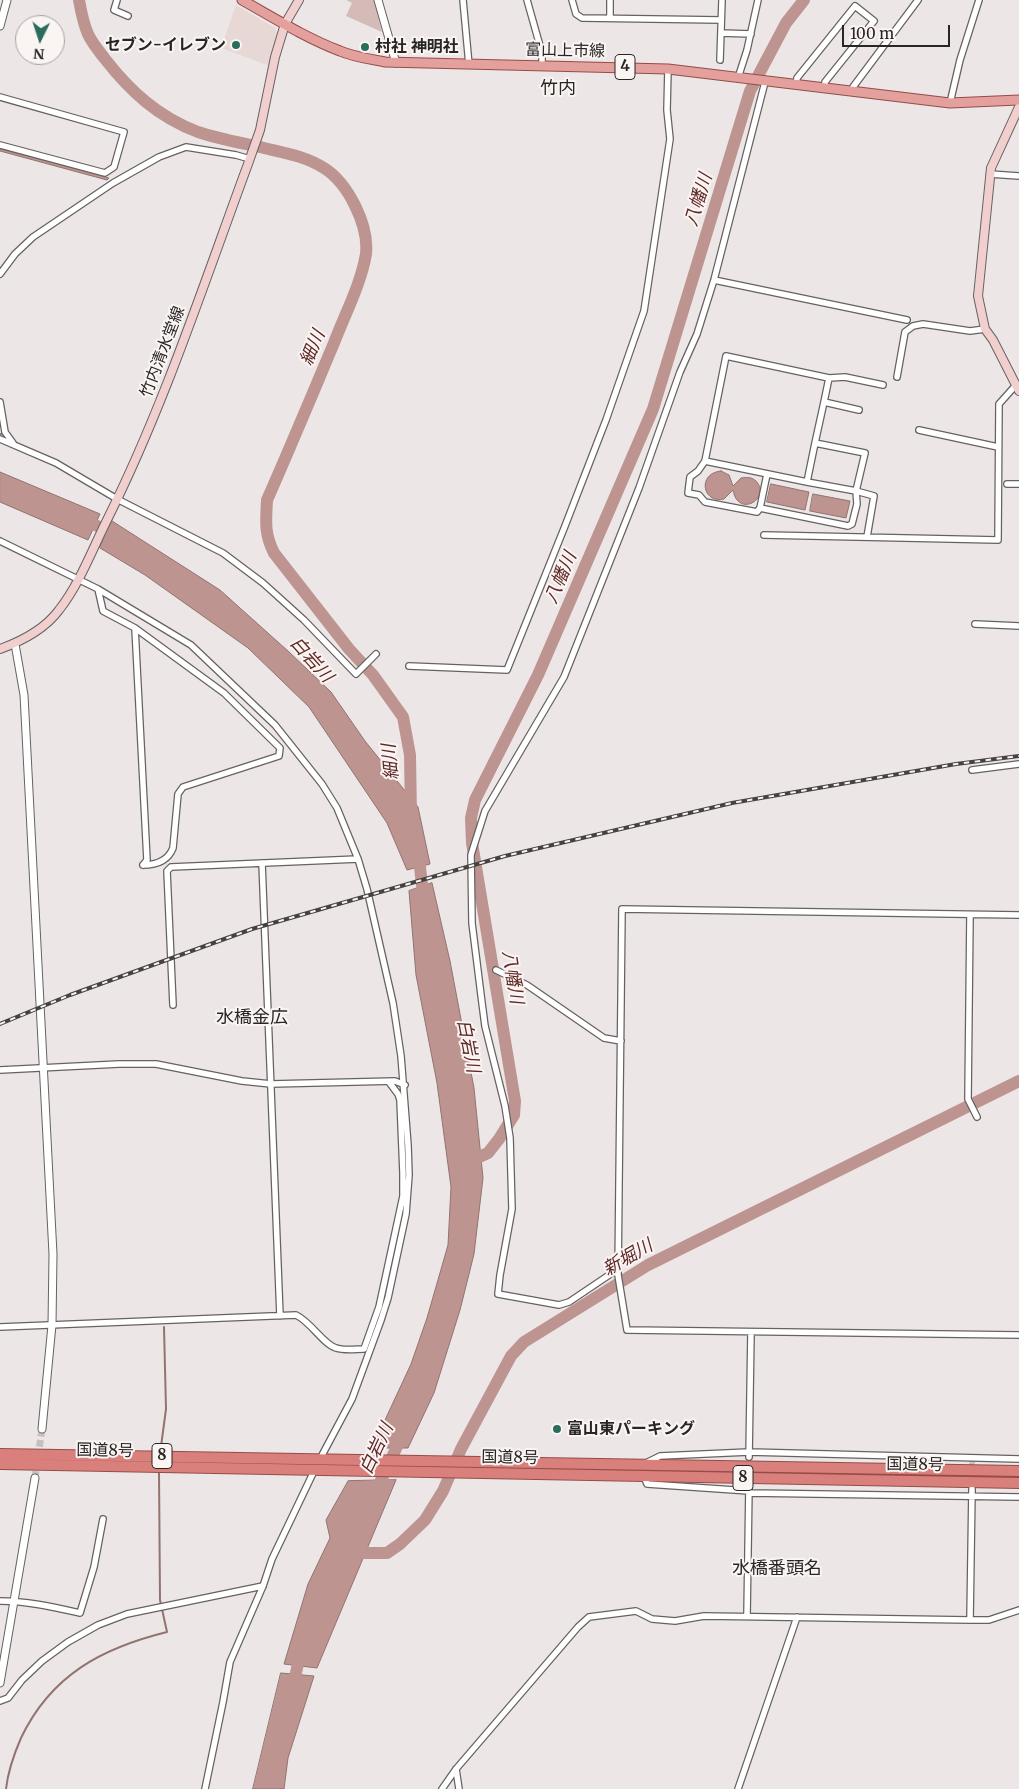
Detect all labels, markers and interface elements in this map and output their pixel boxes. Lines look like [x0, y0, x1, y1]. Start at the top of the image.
north arrow [15, 15, 65, 65]
scale bar [844, 15, 952, 47]
text: 100 m [850, 24, 894, 43]
place label: セブン-イレブン [105, 35, 226, 55]
place label: 村社 神明社 [375, 37, 459, 57]
marker: セブン-イレブン [230, 39, 242, 51]
marker: 村社 神明社 [359, 41, 371, 53]
street label: 富山上市線 [525, 41, 605, 61]
text: N [33, 45, 45, 63]
road number: 4 [615, 54, 635, 80]
district label: 竹内 [540, 78, 576, 100]
water label: 八幡川 [681, 171, 717, 229]
street label: 竹内清水堂線 [137, 304, 189, 400]
water label: 細川 [296, 327, 330, 369]
water label: 八幡川 [541, 549, 581, 607]
water label: 白岩川 [285, 633, 337, 687]
water label: 細川 [379, 743, 403, 781]
water label: 八幡川 [497, 949, 527, 1005]
district label: 水橋金広 [216, 1007, 288, 1029]
water label: 白岩川 [452, 1017, 484, 1075]
water label: 新堀川 [599, 1235, 657, 1281]
place label: 富山東パーキング [567, 1419, 695, 1439]
water label: 白岩川 [356, 1420, 398, 1478]
marker: 富山東パーキング [551, 1423, 563, 1435]
street label: 国道8号 [76, 1441, 134, 1461]
road number: 8 [152, 1444, 172, 1468]
street label: 国道8号 [481, 1448, 539, 1468]
street label: 国道8号 [886, 1455, 944, 1475]
road number: 8 [733, 1466, 753, 1490]
district label: 水橋番頭名 [732, 1558, 822, 1580]

